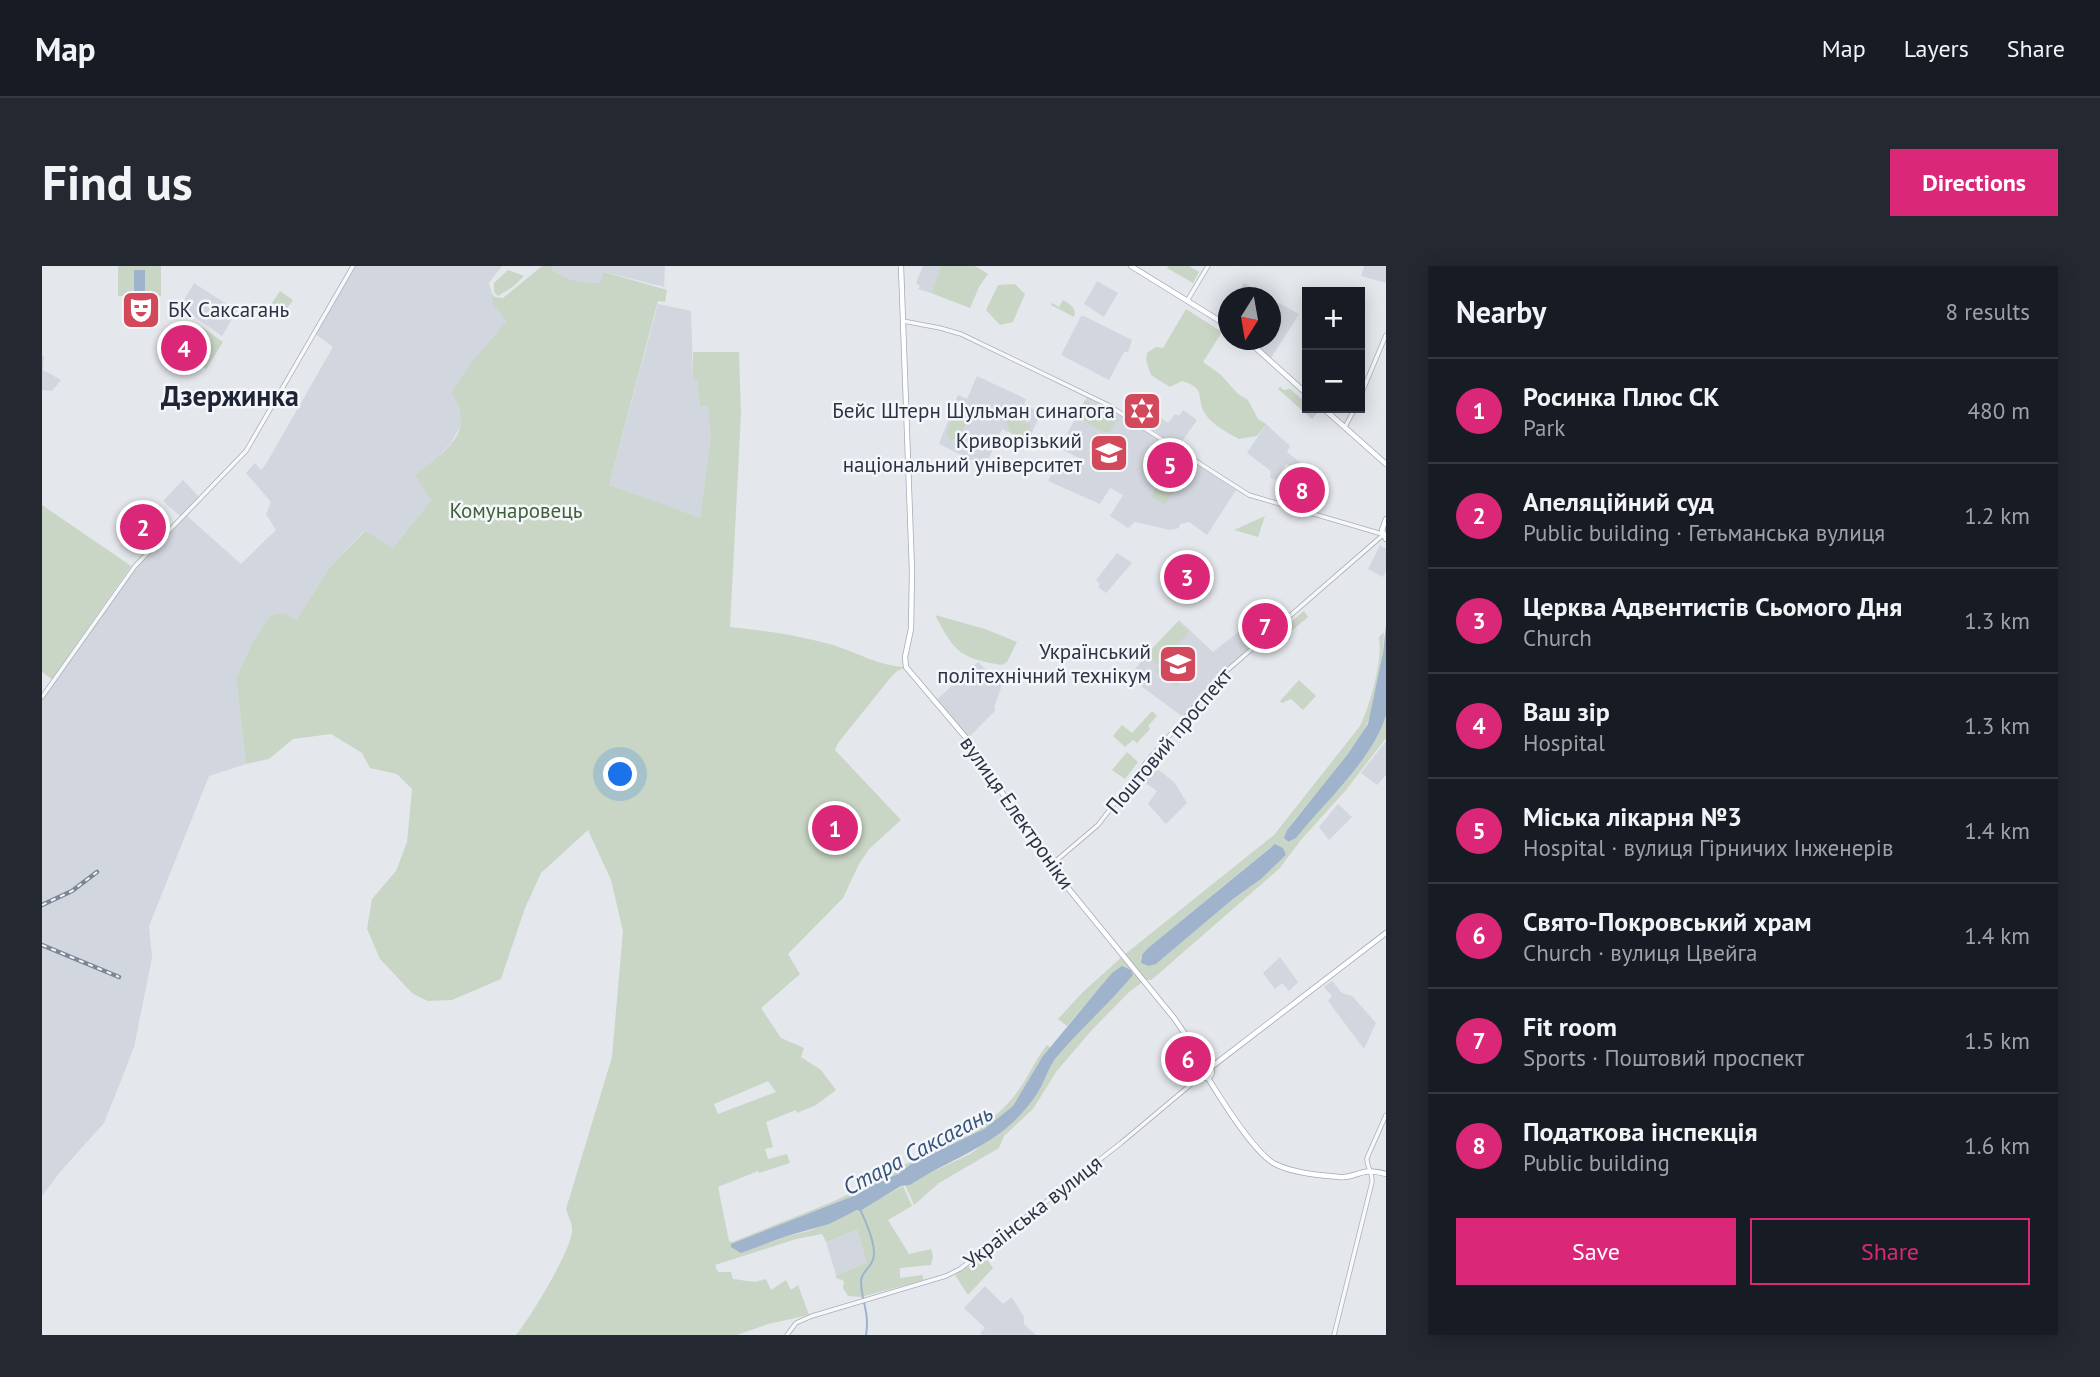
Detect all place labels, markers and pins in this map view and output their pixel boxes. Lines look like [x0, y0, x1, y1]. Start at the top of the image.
theatre icon: БК Саксагань [120, 289, 162, 331]
place label: БК Саксагань [168, 296, 290, 323]
pin: 4 [161, 322, 207, 374]
synagogue icon: Бейс Штерн Шульман синагога [1121, 390, 1163, 432]
place label: Бейс Штерн Шульман синагога [832, 397, 1115, 424]
place label: Криворізький національний університет [843, 427, 1083, 478]
school or university icon: Криворізький національний університет [1088, 432, 1130, 474]
pin: 5 [1147, 439, 1193, 491]
pin: 8 [1279, 464, 1325, 516]
pin: 2 [120, 501, 166, 553]
pin: 3 [1164, 551, 1210, 603]
pin: 7 [1242, 600, 1288, 652]
place label: Український політехнічний технікум [937, 638, 1151, 689]
school or university icon: Український політехнічний технікум [1157, 643, 1199, 685]
pin: 1 [812, 802, 858, 854]
pin: 6 [1165, 1033, 1211, 1085]

